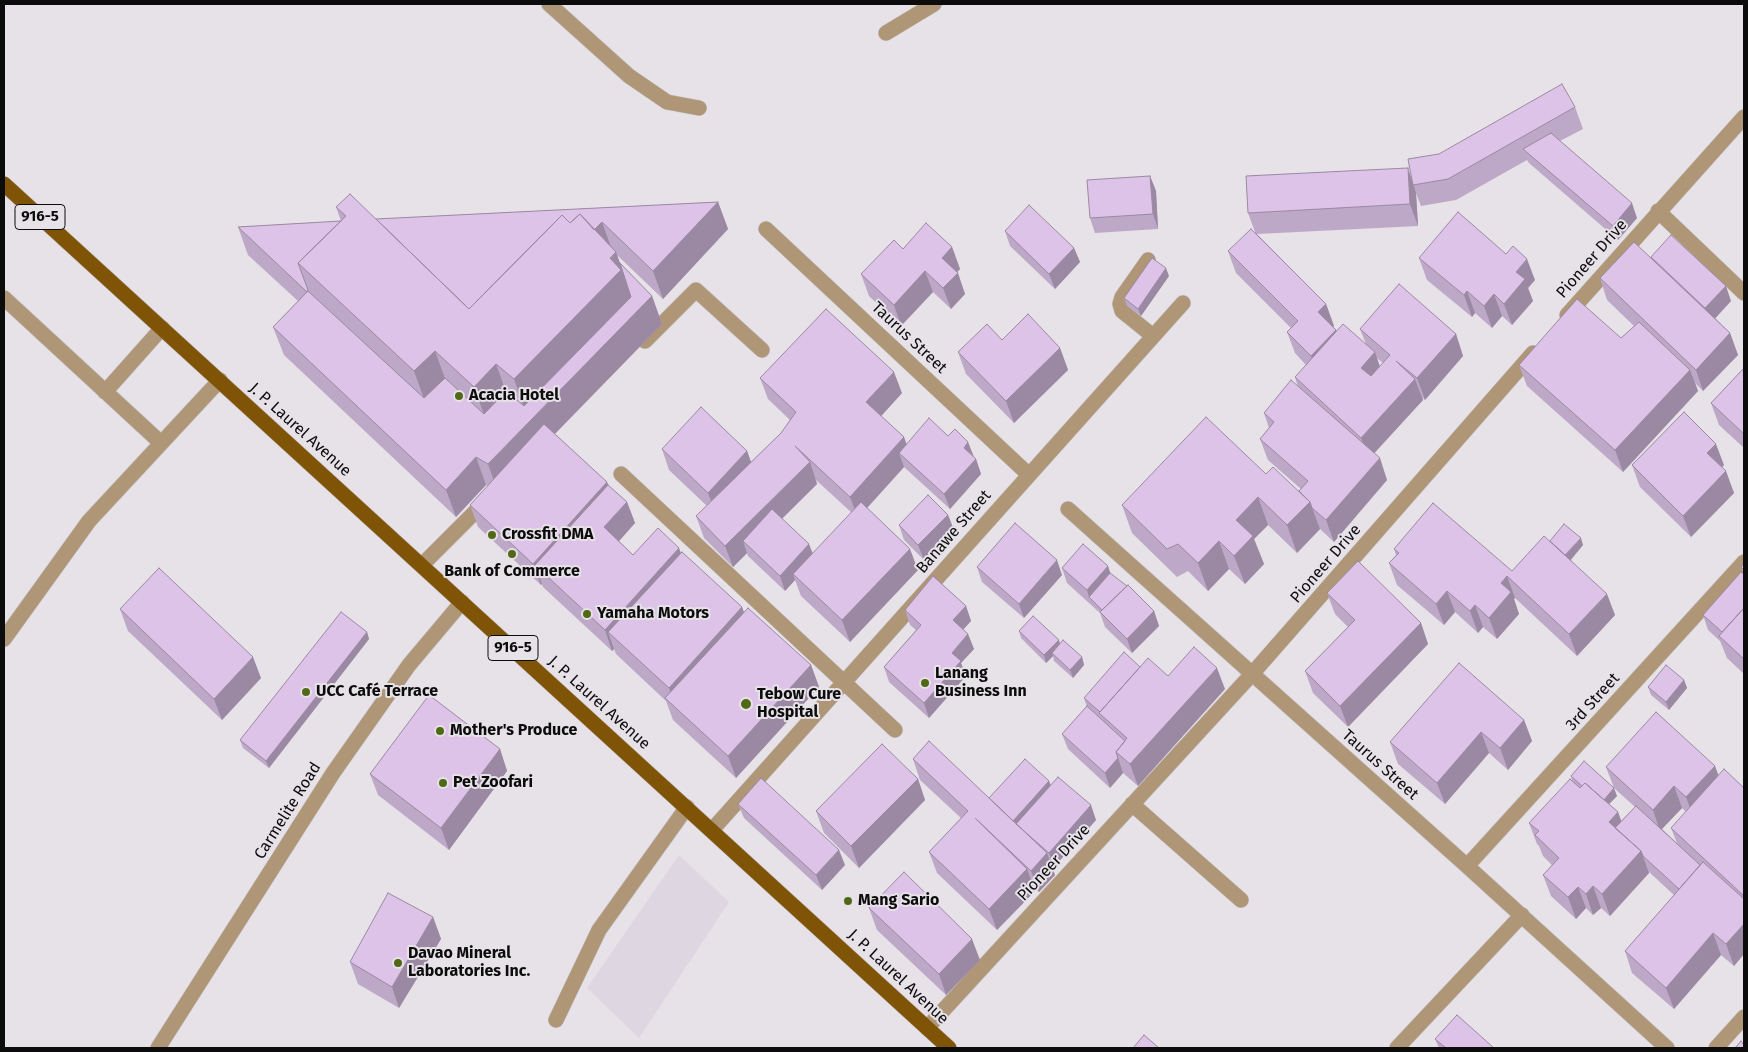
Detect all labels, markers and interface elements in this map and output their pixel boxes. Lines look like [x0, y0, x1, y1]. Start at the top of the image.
road number: 916-5 [15, 204, 65, 230]
street label: Pioneer Drive [1553, 216, 1631, 302]
street label: Taurus Street [867, 298, 951, 378]
street label: J. P. Laurel Avenue [245, 379, 355, 481]
place label: Acacia Hotel [469, 386, 559, 406]
marker: Acacia Hotel [453, 390, 465, 402]
street label: Banawe Street [913, 486, 995, 578]
street label: Pioneer Drive [1287, 521, 1365, 607]
place label: Crossfit DMA [502, 525, 593, 545]
marker: Crossfit DMA [486, 529, 498, 541]
marker: Bank of Commerce [506, 548, 518, 560]
place label: Bank of Commerce [444, 562, 580, 582]
place label: Yamaha Motors [597, 604, 709, 624]
marker: Yamaha Motors [581, 608, 593, 620]
road number: 916-5 [488, 636, 538, 660]
street label: J. P. Laurel Avenue [544, 652, 654, 754]
place label: Lanang Business Inn [935, 664, 1027, 702]
street label: 3rd Street [1562, 669, 1624, 735]
marker: Lanang Business Inn [919, 677, 931, 689]
place label: UCC Café Terrace [316, 682, 438, 702]
place label: Tebow Cure Hospital [757, 685, 841, 723]
marker: UCC Café Terrace [300, 686, 312, 698]
marker: Tebow Cure Hospital [739, 697, 753, 711]
place label: Mother's Produce [450, 721, 577, 741]
marker: Mother's Produce [434, 725, 446, 737]
street label: Taurus Street [1338, 726, 1422, 804]
street label: Carmelite Road [251, 759, 325, 863]
place label: Pet Zoofari [453, 773, 533, 793]
marker: Pet Zoofari [437, 777, 449, 789]
street label: Pioneer Drive [1014, 821, 1094, 905]
place label: Mang Sario [858, 891, 939, 911]
marker: Mang Sario [842, 895, 854, 907]
street label: J. P. Laurel Avenue [844, 925, 952, 1029]
place label: Davao Mineral Laboratories Inc. [408, 944, 530, 982]
marker: Davao Mineral Laboratories Inc. [392, 957, 404, 969]

